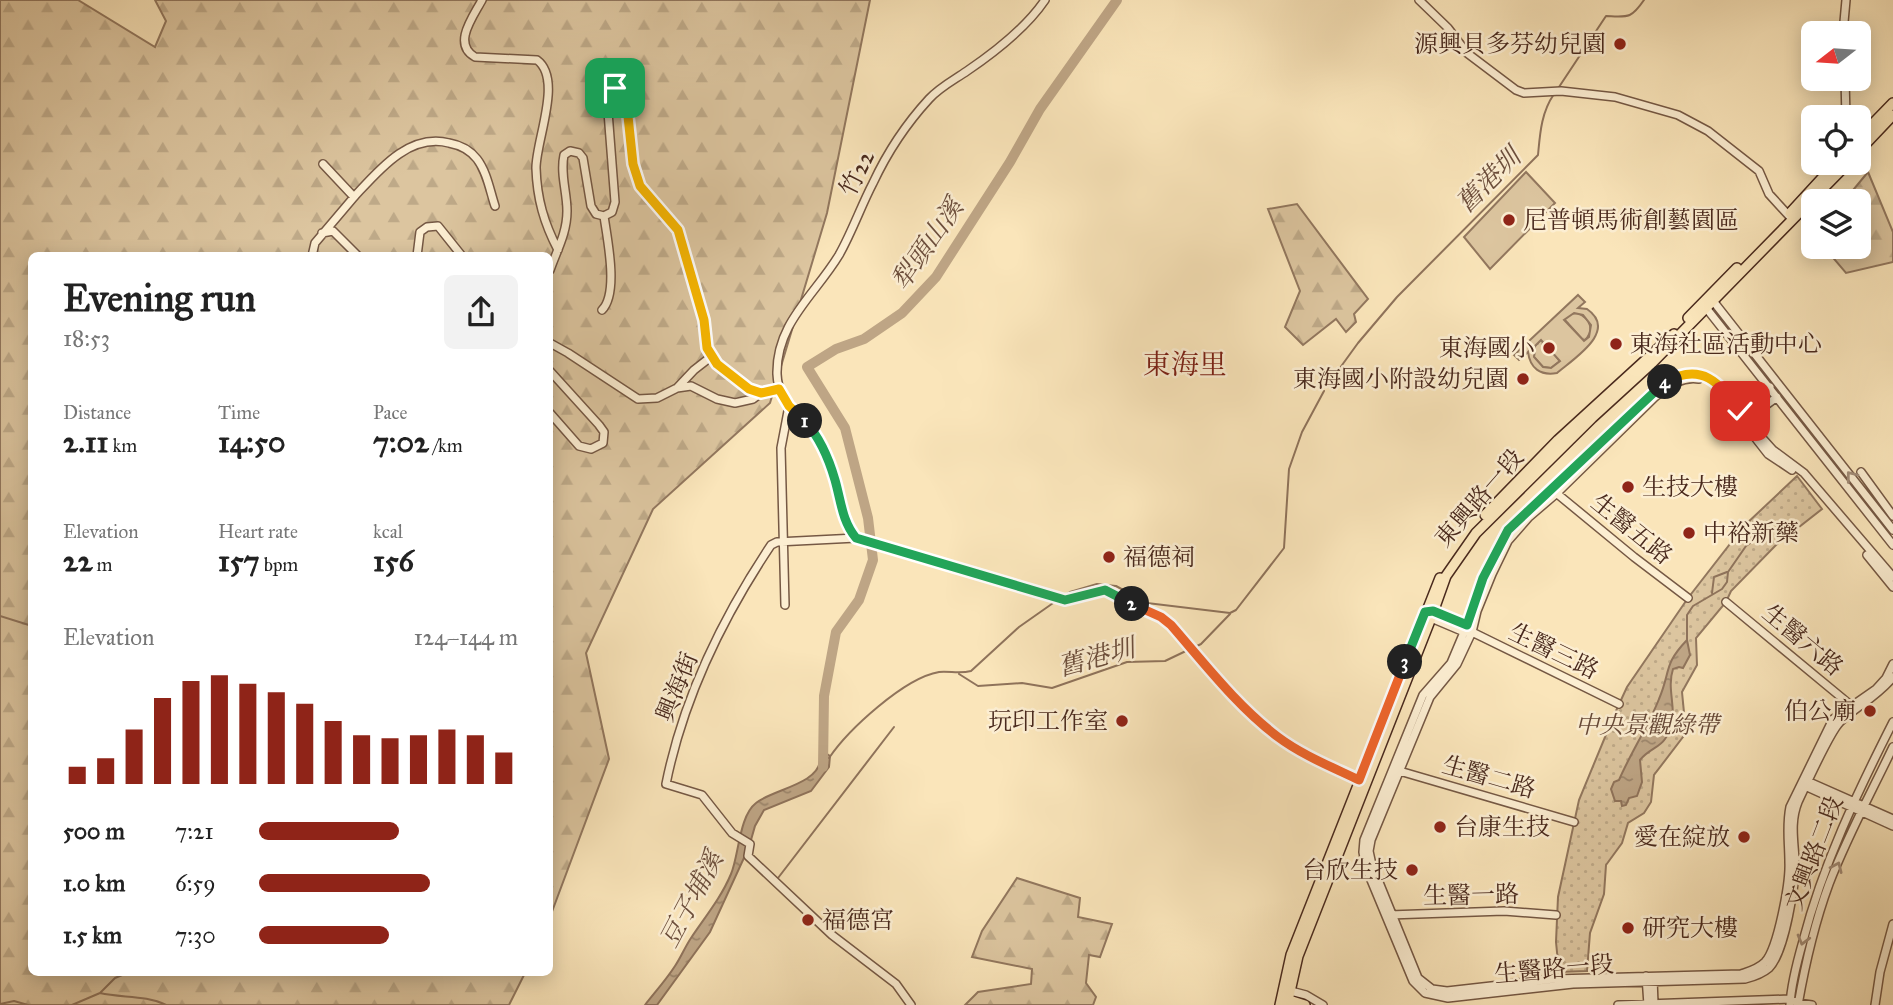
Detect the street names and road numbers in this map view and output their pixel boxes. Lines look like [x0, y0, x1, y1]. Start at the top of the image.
street label: 竹22 [833, 145, 881, 201]
street label: 東興路一段 [1428, 443, 1530, 553]
street label: 生醫五路 [1585, 487, 1679, 571]
street label: 生醫六路 [1757, 598, 1849, 682]
street label: 生醫三路 [1504, 616, 1604, 686]
street label: 興海街 [650, 648, 704, 726]
street label: 生醫二路 [1439, 749, 1539, 805]
street label: 文興路二段 [1778, 792, 1850, 914]
street label: 生醫一路 [1423, 879, 1519, 911]
street label: 生醫路一段 [1493, 949, 1615, 989]

